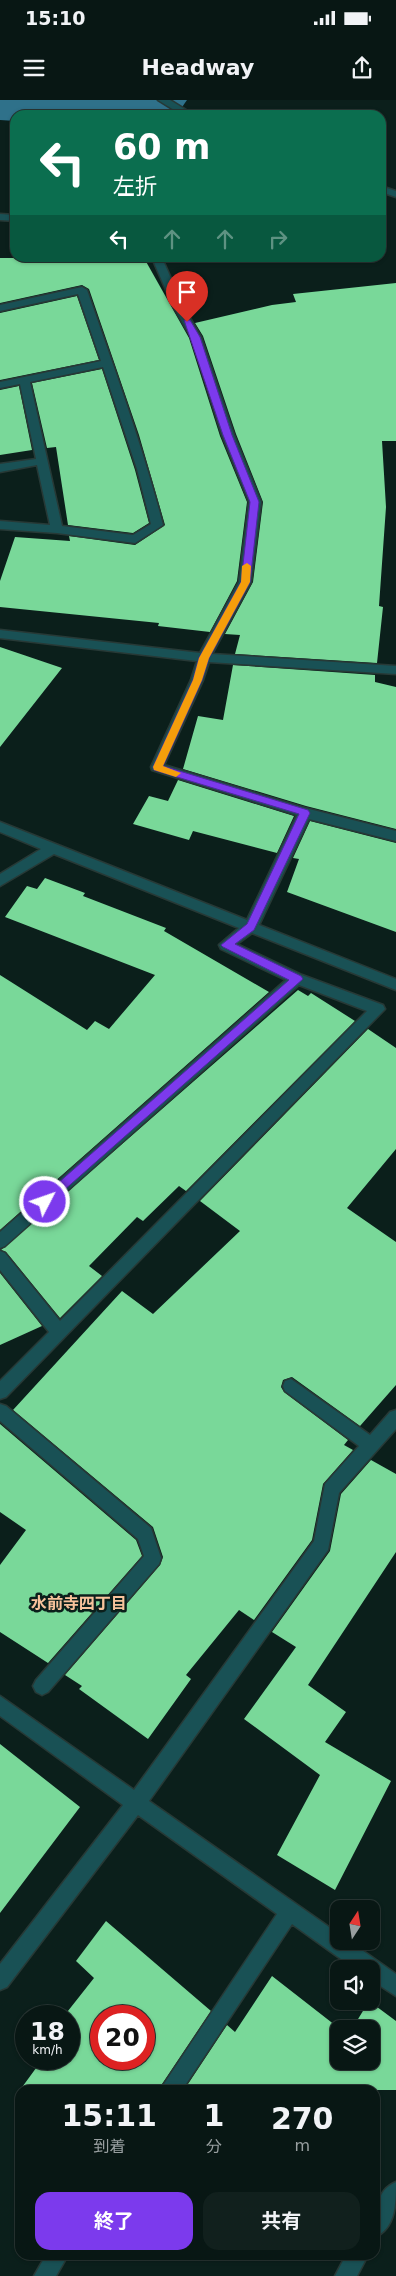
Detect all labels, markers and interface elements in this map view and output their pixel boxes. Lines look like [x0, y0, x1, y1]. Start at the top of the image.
text: 15:10 [25, 7, 85, 29]
icon: menu [20, 54, 48, 82]
icon: share [348, 54, 376, 82]
text: Headway [142, 55, 254, 80]
text: 60 m [113, 127, 210, 167]
icon: left [30, 130, 95, 195]
text: 左折 [113, 174, 157, 199]
icon: left [105, 225, 133, 253]
icon: ahead [158, 225, 186, 253]
icon: ahead [211, 225, 239, 253]
icon: right [264, 225, 292, 253]
pin [166, 271, 208, 322]
icon: arrive [173, 278, 201, 306]
position arrow [18, 1175, 70, 1227]
district label: 水前寺四丁目 [31, 1594, 127, 1613]
north arrow [330, 1900, 380, 1950]
map controls [330, 1900, 380, 2070]
button: sound [330, 1960, 380, 2010]
speed limit sign: 20 [90, 2005, 155, 2070]
text: 18 [30, 2017, 65, 2046]
button: layers [330, 2020, 380, 2070]
text: km/h [32, 2043, 63, 2057]
text: 15:11 [62, 2098, 157, 2133]
text: 1 [204, 2098, 224, 2133]
text: 270 [271, 2101, 334, 2136]
text: m [294, 2136, 310, 2155]
text: 到着 [93, 2137, 125, 2156]
text: 分 [206, 2137, 222, 2156]
button: 終了 [35, 2192, 193, 2250]
button: 共有 [203, 2192, 360, 2250]

